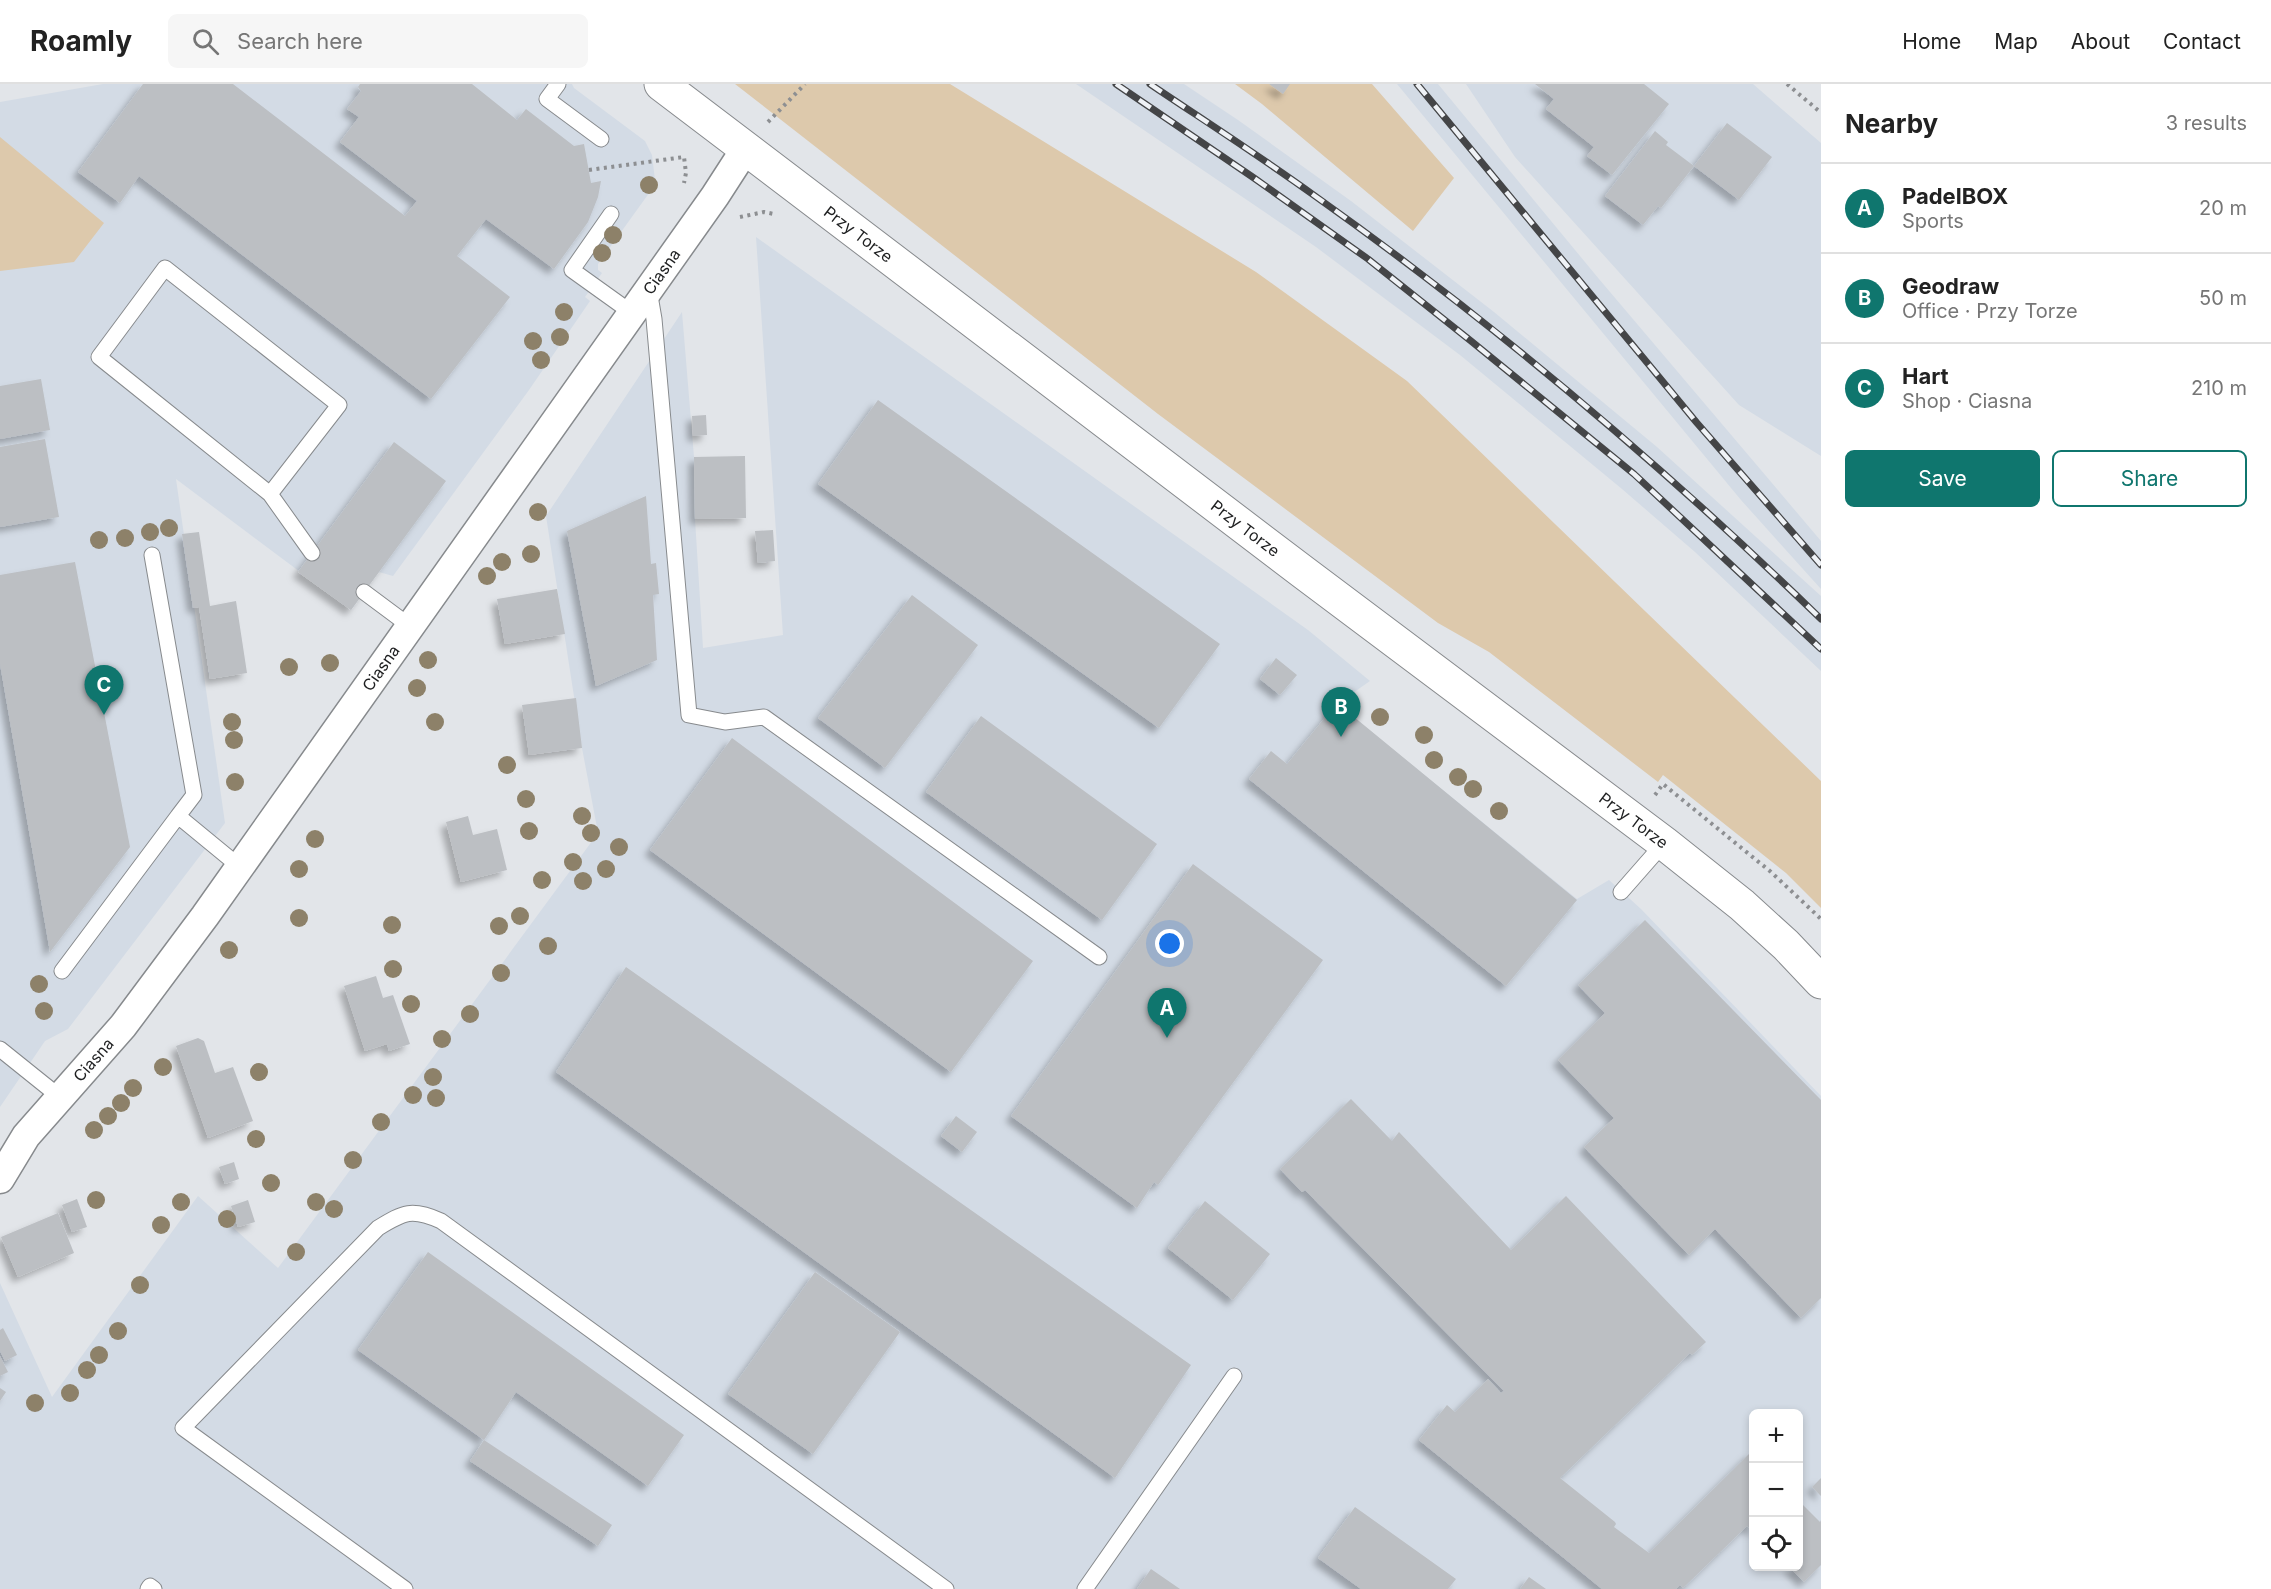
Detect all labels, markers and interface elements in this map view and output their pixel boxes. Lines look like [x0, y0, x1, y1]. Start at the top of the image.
search box [168, 14, 588, 68]
text: Roamly [30, 24, 132, 58]
icon: search [189, 25, 222, 58]
text: Search here [237, 28, 363, 54]
text: Home [1902, 29, 1961, 54]
text: Map [1994, 29, 2038, 54]
text: About [2071, 29, 2130, 54]
text: Contact [2163, 29, 2241, 54]
text: Nearby [1845, 108, 1938, 139]
text: 3 results [2166, 111, 2247, 135]
text: PadelBOX [1902, 183, 2008, 209]
text: A [1857, 196, 1872, 220]
text: 20 m [2199, 196, 2247, 220]
street label: Przy Torze [820, 202, 897, 267]
text: Sports [1902, 209, 1964, 233]
street label: Ciasna [639, 245, 685, 298]
text: Geodraw [1902, 273, 1999, 299]
text: B [1858, 286, 1871, 310]
text: 50 m [2199, 286, 2247, 310]
text: Office · Przy Torze [1902, 299, 2078, 323]
text: Hart [1902, 363, 1949, 389]
text: C [1857, 376, 1872, 400]
text: 210 m [2191, 376, 2247, 400]
text: Shop · Ciasna [1902, 389, 2032, 413]
button: Save [1845, 450, 2040, 507]
button: Share [2052, 450, 2247, 507]
street label: Przy Torze [1207, 496, 1284, 561]
street label: Ciasna [358, 641, 404, 695]
pin: C [84, 666, 124, 715]
pin: B [1322, 688, 1360, 737]
street label: Przy Torze [1595, 788, 1672, 853]
your location [1155, 929, 1184, 958]
pin: A [1148, 988, 1186, 1038]
street label: Ciasna [69, 1034, 118, 1086]
map controls [1749, 1409, 1803, 1571]
button: + [1749, 1409, 1803, 1463]
button: − [1749, 1463, 1803, 1517]
button: locate [1749, 1517, 1803, 1571]

